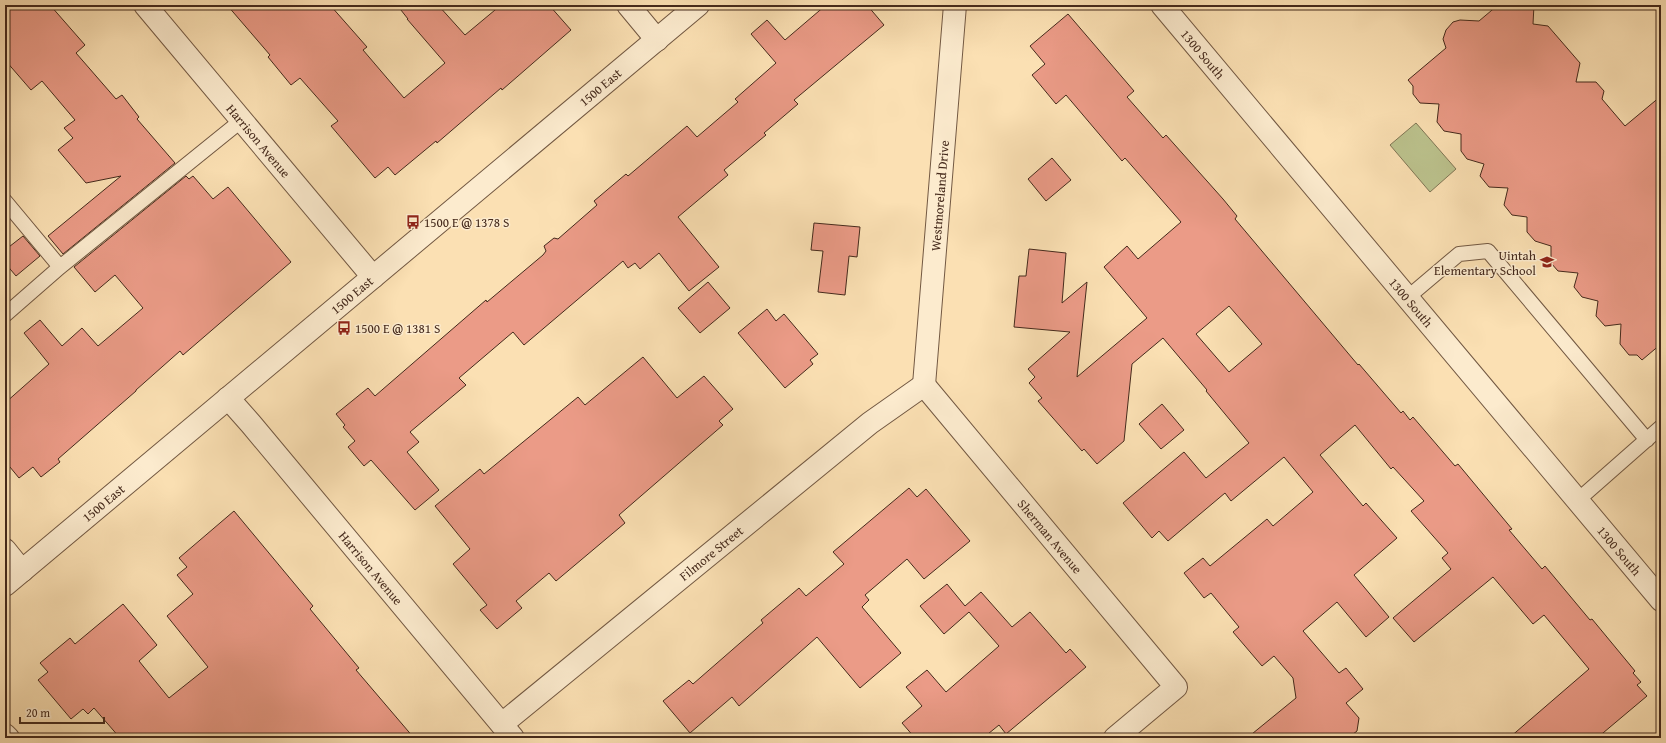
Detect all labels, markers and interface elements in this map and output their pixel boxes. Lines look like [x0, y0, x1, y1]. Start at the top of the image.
street label: 1300 South [1177, 25, 1230, 84]
street label: 1500 East [575, 63, 626, 110]
street label: Harrison Avenue [222, 100, 295, 182]
street label: Westmoreland Drive [925, 139, 953, 252]
place label: 1500 E @ 1378 S [424, 213, 509, 232]
bus stop icon: 1500 E @ 1378 S [405, 214, 421, 230]
place label: Uintah Elementary School [1434, 246, 1537, 280]
school or university icon: Uintah Elementary School [1539, 254, 1555, 270]
street label: 1500 East [326, 271, 377, 318]
street label: 1300 South [1385, 273, 1438, 332]
place label: 1500 E @ 1381 S [355, 319, 440, 338]
bus stop icon: 1500 E @ 1381 S [336, 320, 352, 336]
street label: 1500 East [78, 479, 129, 526]
street label: Sherman Avenue [1013, 495, 1087, 578]
street label: Filmore Street [675, 521, 748, 585]
street label: 1300 South [1593, 521, 1646, 580]
street label: Harrison Avenue [334, 527, 407, 609]
scale bar [20, 699, 104, 725]
text: 20 m [26, 704, 50, 721]

